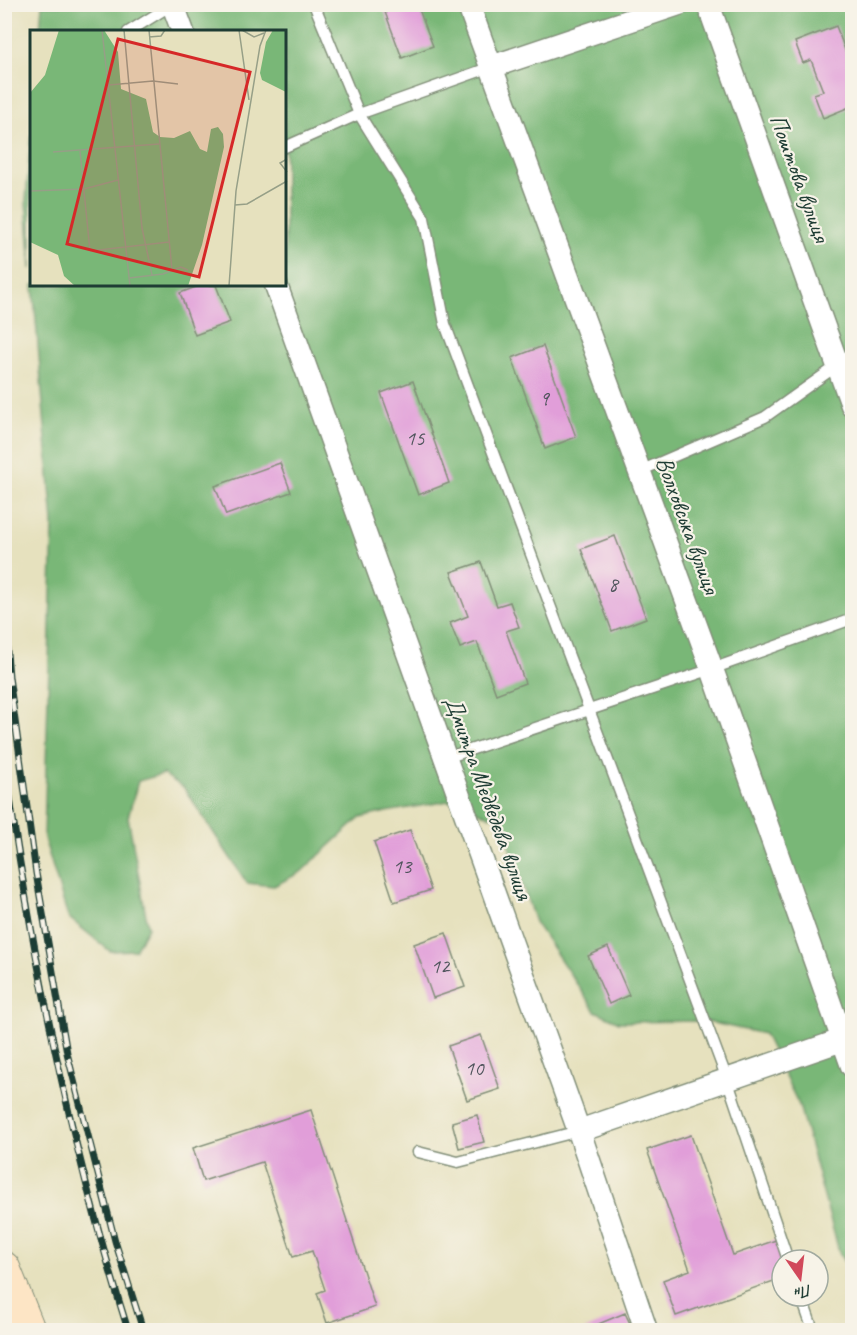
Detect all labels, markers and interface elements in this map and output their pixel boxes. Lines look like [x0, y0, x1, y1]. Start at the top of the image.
inset map [30, 30, 286, 286]
street label: Поштова вулиця [763, 110, 838, 248]
house number: 9 [539, 385, 550, 411]
house number: 15 [406, 425, 426, 451]
street label: Волховська вулиця [649, 452, 727, 599]
house number: 8 [608, 571, 620, 597]
street label: Дмитра Медведєва вулиця [438, 692, 540, 905]
house number: 13 [393, 853, 413, 879]
house number: 12 [431, 953, 451, 979]
house number: 10 [465, 1055, 485, 1081]
north arrow [770, 1248, 830, 1308]
text: Пн [792, 1280, 814, 1304]

